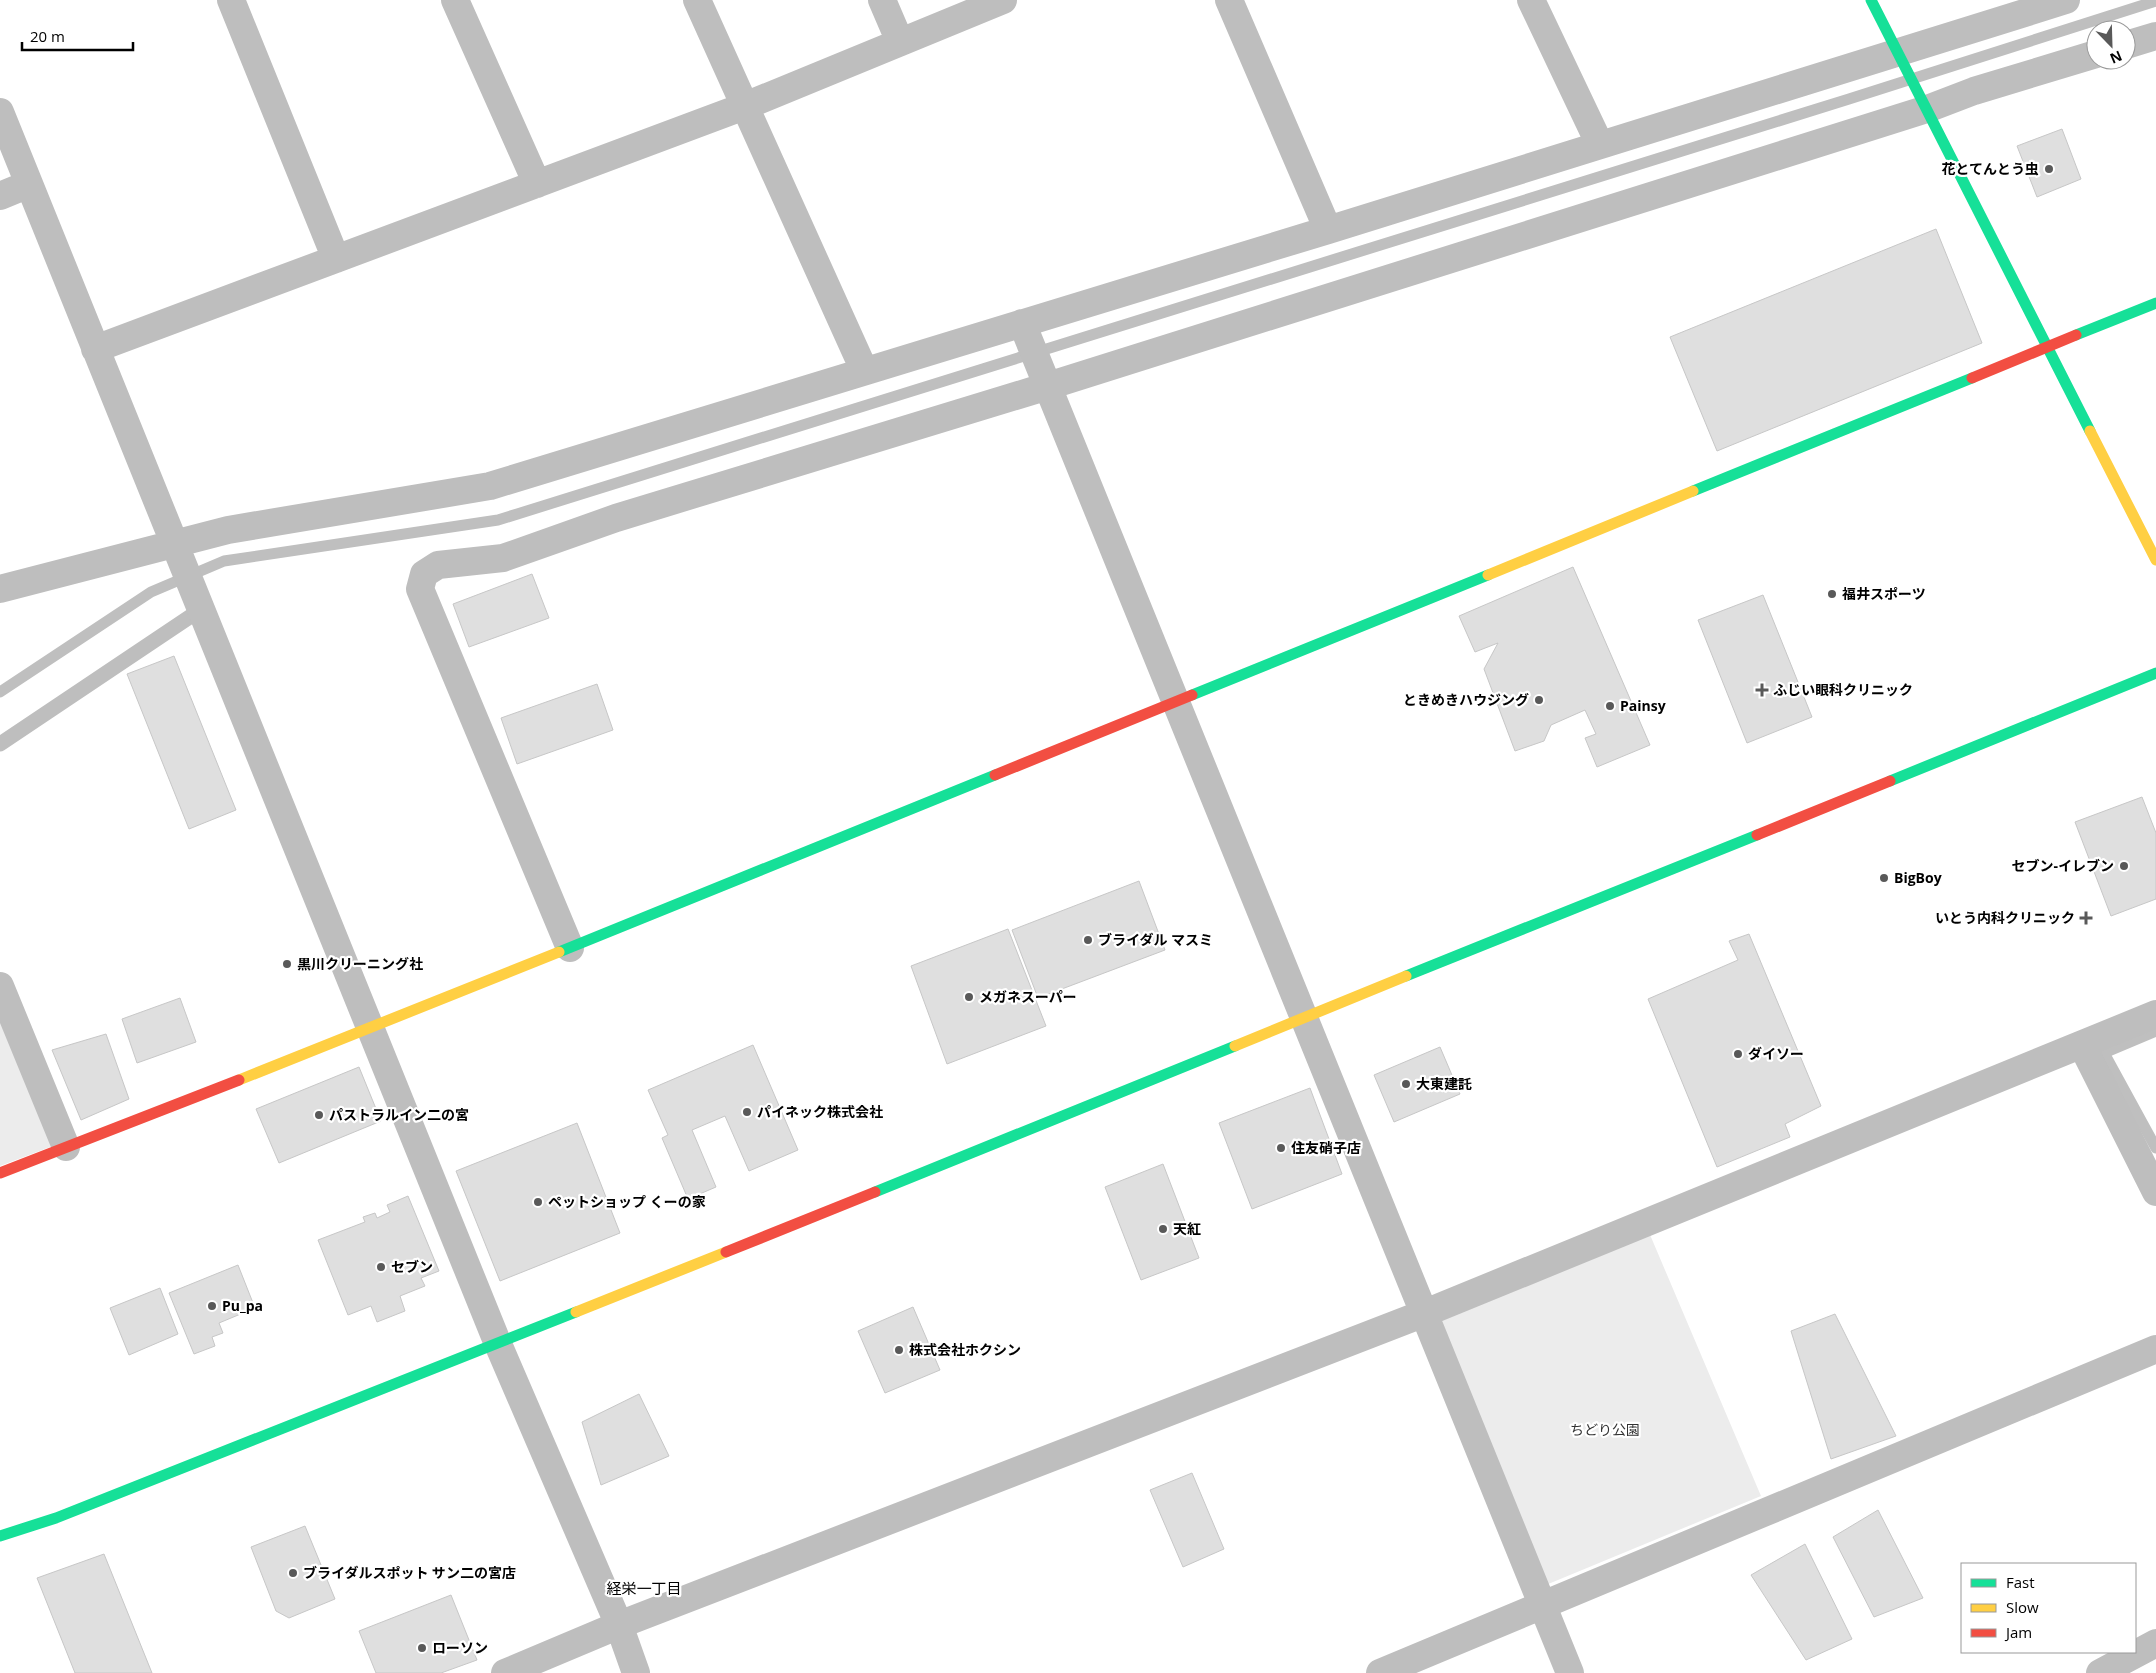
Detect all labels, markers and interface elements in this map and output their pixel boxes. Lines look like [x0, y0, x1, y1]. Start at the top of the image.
scale bar [22, 20, 134, 52]
north arrow [2086, 20, 2136, 70]
text: 20 m [30, 26, 65, 46]
text: N [2107, 46, 2125, 68]
place label: 花とてんとう虫 [1941, 159, 2039, 178]
marker: 花とてんとう虫 [2043, 163, 2055, 175]
place label: 福井スポーツ [1842, 584, 1926, 603]
marker: 福井スポーツ [1826, 588, 1838, 600]
place label: ふじい眼科クリニック [1773, 680, 1913, 699]
marker: ふじい眼科クリニック [1755, 683, 1769, 697]
place label: ときめきハウジング [1403, 690, 1529, 709]
marker: ときめきハウジング [1533, 694, 1545, 706]
place label: Painsy [1620, 696, 1666, 715]
marker: Painsy [1604, 700, 1616, 712]
place label: セブン-イレブン [2011, 856, 2114, 875]
marker: セブン-イレブン [2118, 860, 2130, 872]
place label: BigBoy [1894, 868, 1942, 887]
marker: BigBoy [1878, 872, 1890, 884]
place label: いとう内科クリニック [1935, 908, 2075, 927]
marker: いとう内科クリニック [2079, 911, 2093, 925]
place label: ブライダル マスミ [1098, 930, 1213, 949]
marker: ブライダル マスミ [1082, 934, 1094, 946]
place label: 黒川クリーニング社 [297, 954, 423, 973]
marker: 黒川クリーニング社 [281, 958, 293, 970]
place label: メガネスーパー [979, 987, 1077, 1006]
marker: メガネスーパー [963, 991, 975, 1003]
place label: ダイソー [1748, 1044, 1804, 1063]
marker: ダイソー [1732, 1048, 1744, 1060]
place label: 大東建託 [1416, 1074, 1472, 1093]
marker: 大東建託 [1400, 1078, 1412, 1090]
place label: パイネック株式会社 [757, 1102, 883, 1121]
place label: パストラルイン二の宮 [329, 1105, 469, 1124]
marker: パイネック株式会社 [741, 1106, 753, 1118]
marker: パストラルイン二の宮 [313, 1109, 325, 1121]
place label: 住友硝子店 [1291, 1138, 1361, 1157]
marker: 住友硝子店 [1275, 1142, 1287, 1154]
place label: ペットショップ くーの家 [548, 1192, 706, 1211]
marker: ペットショップ くーの家 [532, 1196, 544, 1208]
place label: 天紅 [1173, 1219, 1201, 1238]
marker: 天紅 [1157, 1223, 1169, 1235]
place label: セブン [391, 1257, 433, 1276]
marker: セブン [375, 1261, 387, 1273]
place label: Pu_pa [222, 1296, 263, 1315]
marker: Pu_pa [206, 1300, 218, 1312]
place label: 株式会社ホクシン [909, 1340, 1021, 1359]
marker: 株式会社ホクシン [893, 1344, 905, 1356]
park label: ちどり公園 [1570, 1420, 1640, 1439]
place label: ブライダルスポット サン二の宮店 [303, 1563, 516, 1582]
legend [1961, 1563, 2136, 1653]
marker: ブライダルスポット サン二の宮店 [287, 1567, 299, 1579]
text: Fast [2006, 1572, 2035, 1592]
district label: 経栄一丁目 [606, 1578, 682, 1598]
text: Slow [2006, 1597, 2039, 1617]
text: Jam [2004, 1622, 2032, 1642]
place label: ローソン [432, 1638, 488, 1657]
marker: ローソン [416, 1642, 428, 1654]

